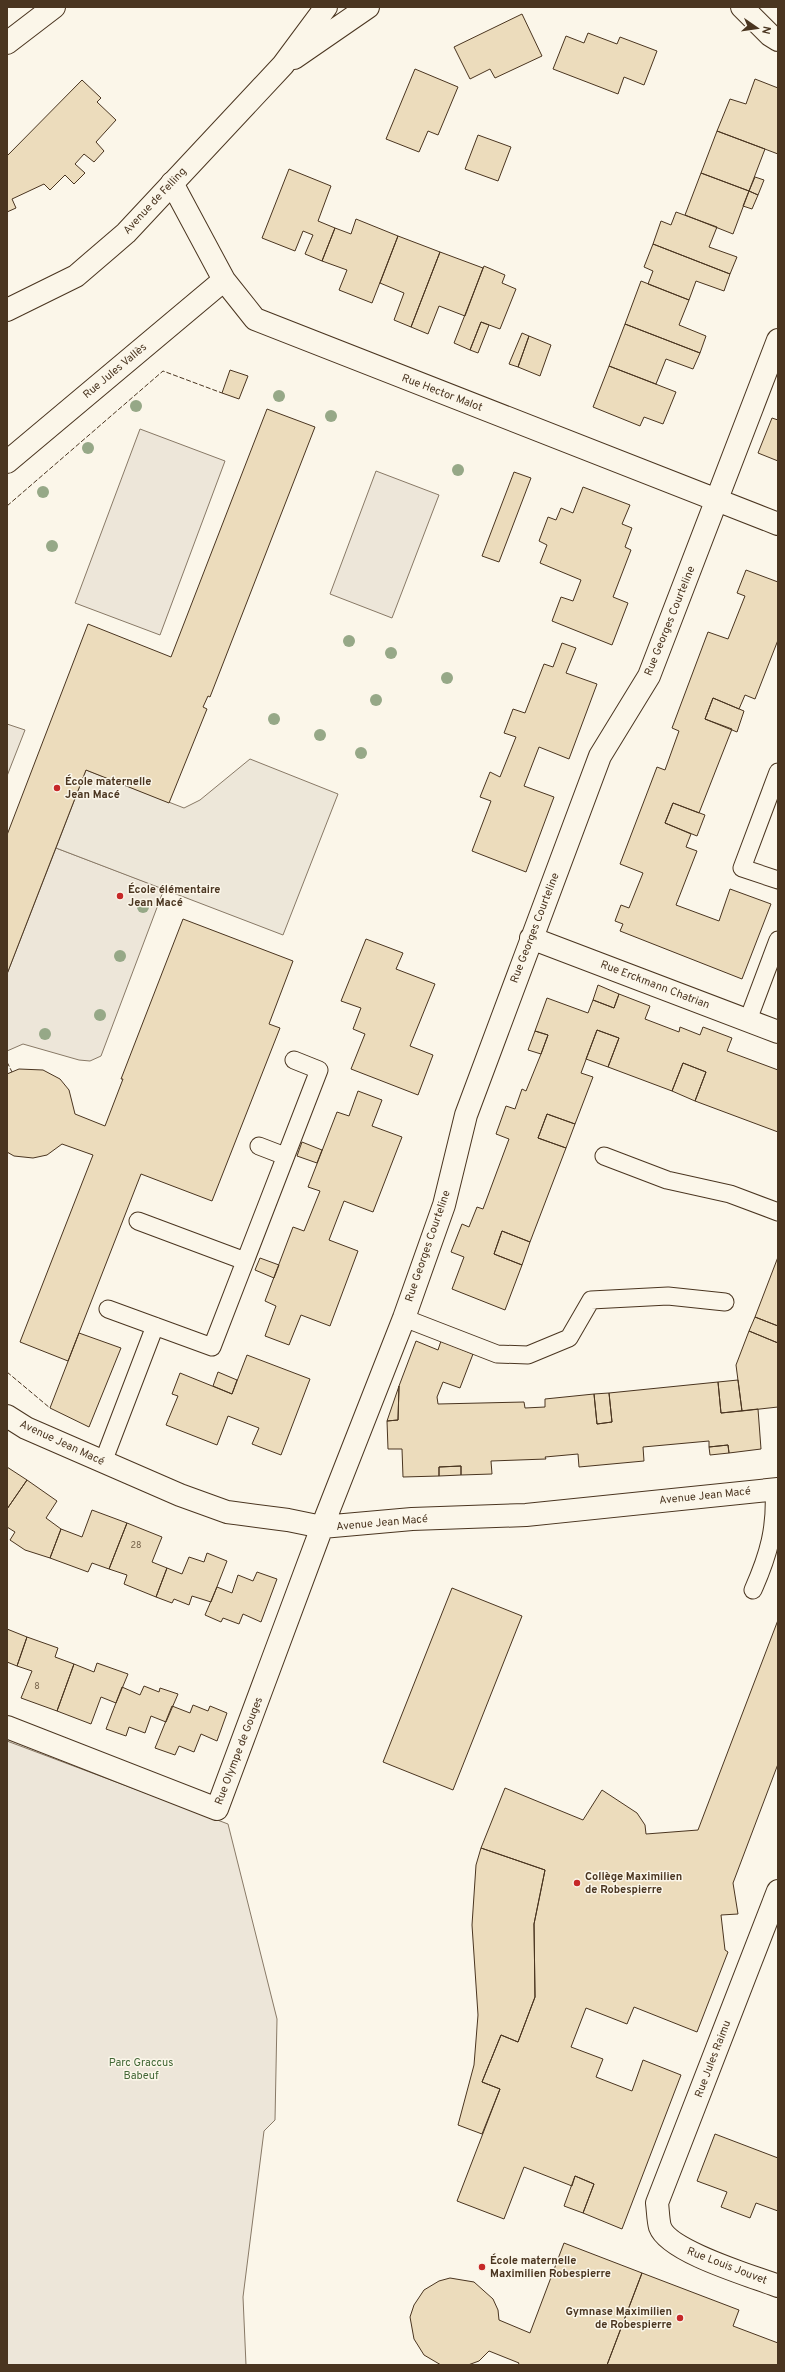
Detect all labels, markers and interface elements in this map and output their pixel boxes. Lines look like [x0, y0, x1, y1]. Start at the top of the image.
north arrow [737, 8, 777, 48]
text: N [758, 25, 773, 35]
street label: Avenue de Felling [120, 165, 190, 237]
street label: Rue Jules Vallès [80, 340, 150, 402]
street label: Rue Hector Malot [400, 371, 484, 415]
street label: Rue Georges Courteline [642, 564, 698, 678]
place label: École maternelle Jean Macé [65, 774, 151, 802]
marker: École maternelle Jean Macé [52, 783, 62, 793]
street label: Rue Georges Courteline [507, 871, 563, 985]
place label: École élémentaire Jean Macé [128, 882, 220, 910]
marker: École élémentaire Jean Macé [115, 891, 125, 901]
street label: Rue Erckmann Chatrian [598, 958, 712, 1012]
street label: Rue Georges Courteline [402, 1188, 454, 1304]
street label: Avenue Jean Macé [17, 1417, 107, 1469]
street label: Avenue Jean Macé [659, 1484, 752, 1508]
street label: Avenue Jean Macé [336, 1512, 428, 1534]
house number: 28 [130, 1540, 142, 1551]
house number: 8 [34, 1681, 40, 1692]
street label: Rue Olympe de Gouges [212, 1695, 266, 1807]
place label: Collège Maximilien de Robespierre [585, 1870, 682, 1897]
marker: Collège Maximilien de Robespierre [572, 1878, 582, 1888]
street label: Rue Jules Raimu [692, 2018, 734, 2100]
park label: Parc Graccus Babeuf [109, 2056, 173, 2083]
street label: Rue Louis Jouvet [685, 2244, 769, 2288]
place label: École maternelle Maximilien Robespierre [490, 2253, 611, 2281]
marker: École maternelle Maximilien Robespierre [477, 2262, 487, 2272]
place label: Gymnase Maximilien de Robespierre [566, 2305, 672, 2332]
marker: Gymnase Maximilien de Robespierre [675, 2313, 685, 2323]

